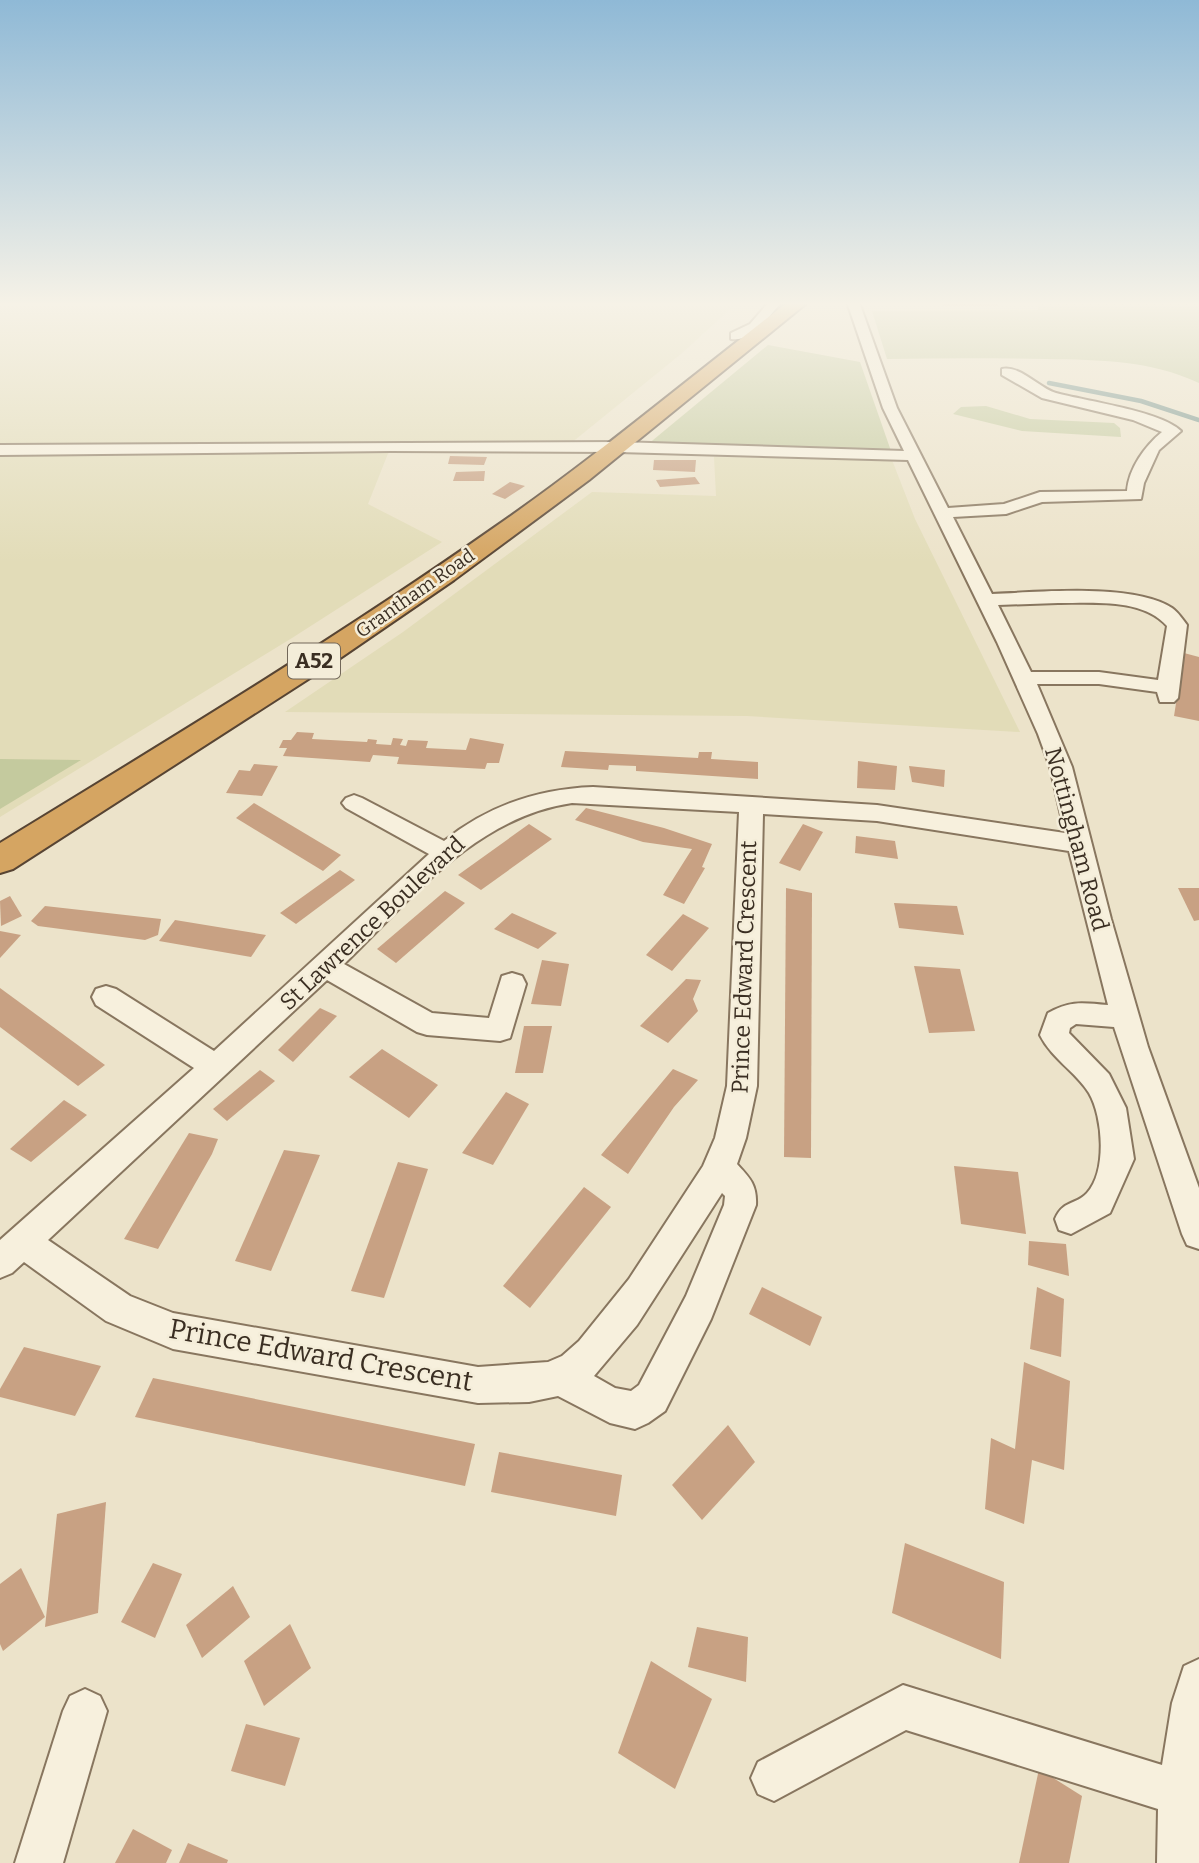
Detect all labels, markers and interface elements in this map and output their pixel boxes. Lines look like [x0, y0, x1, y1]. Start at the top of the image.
street label: Grantham Road [351, 544, 479, 642]
road number: A52 [288, 644, 340, 678]
street label: Nottingham Road [1039, 744, 1115, 934]
street label: St Lawrence Boulevard [274, 830, 471, 1016]
street label: Prince Edward Crescent [726, 840, 762, 1094]
street label: Prince Edward Crescent [166, 1312, 476, 1398]

